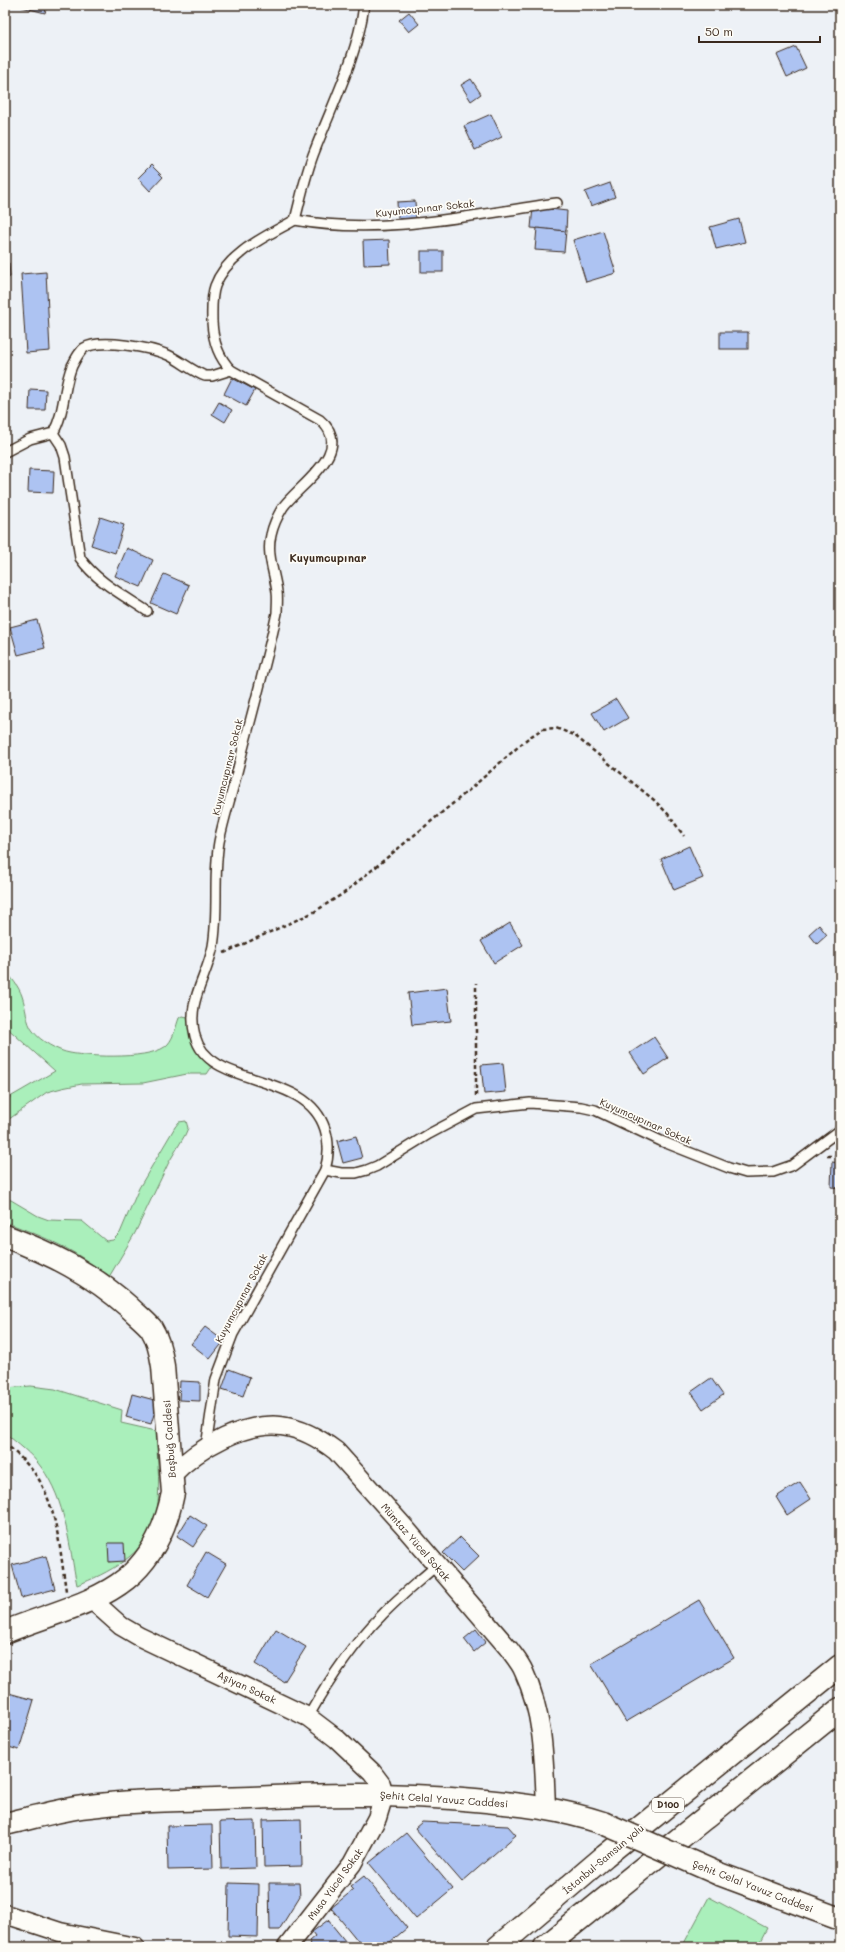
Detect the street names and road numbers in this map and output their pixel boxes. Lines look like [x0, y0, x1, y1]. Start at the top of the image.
street label: Kuyumcupınar Sokak [375, 196, 475, 220]
street label: Kuyumcupınar Sokak [208, 717, 246, 817]
street label: Kuyumcupınar Sokak [598, 1094, 694, 1148]
street label: Kuyumcupınar Sokak [212, 1251, 270, 1345]
street label: Başbuğ Caddesi [159, 1399, 179, 1479]
street label: Mümtaz Yücel Sokak [378, 1500, 454, 1584]
street label: Aşiyan Sokak [215, 1667, 279, 1707]
street label: Şehit Celal Yavuz Caddesi [379, 1788, 509, 1810]
road number: D100 [652, 1798, 684, 1812]
street label: İstanbul-Samsun yolu [559, 1821, 647, 1897]
street label: Musa Yücel Sokak [304, 1845, 366, 1923]
street label: Şehit Celal Yavuz Caddesi [691, 1856, 815, 1916]

